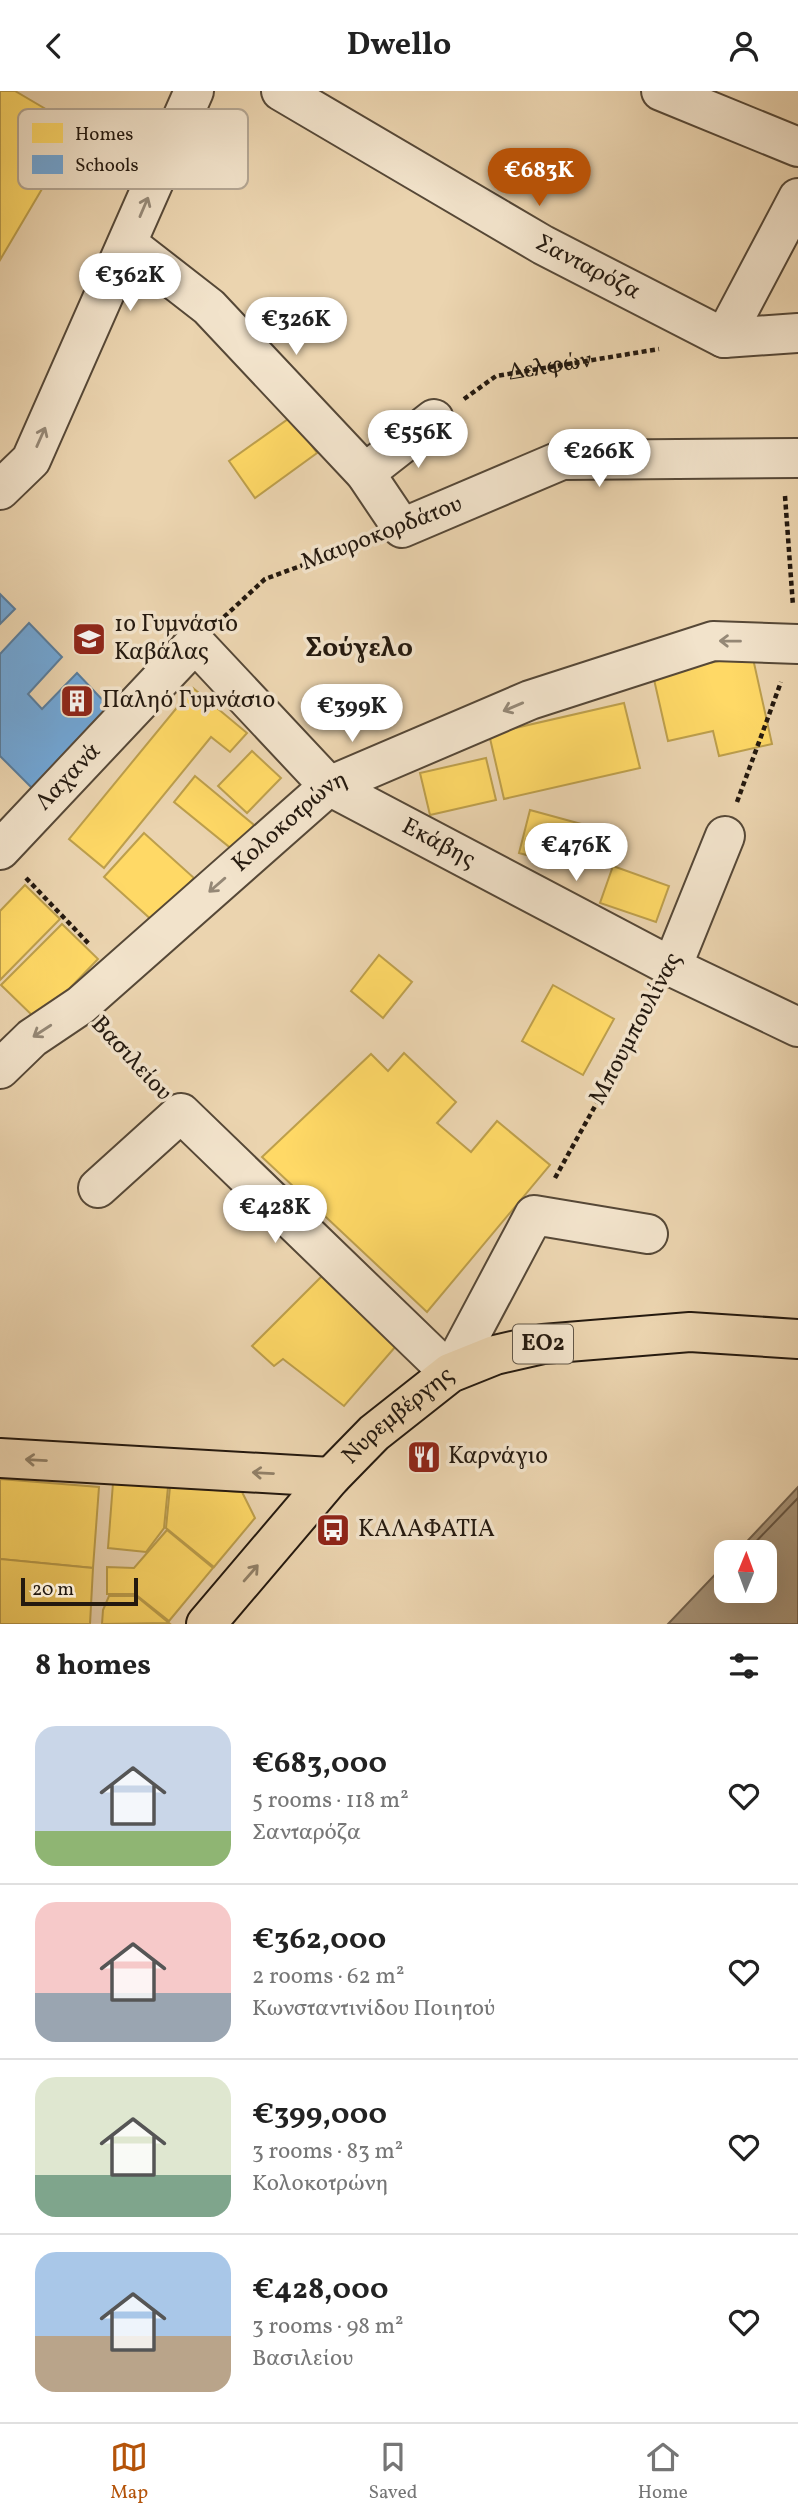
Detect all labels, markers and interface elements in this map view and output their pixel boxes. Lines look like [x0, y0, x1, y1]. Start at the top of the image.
text: Dwello [347, 24, 451, 68]
icon: back [35, 27, 73, 65]
icon: person [725, 27, 763, 65]
legend [18, 109, 248, 189]
text: Homes [75, 122, 133, 148]
pin: €683K [490, 149, 588, 208]
text: Schools [75, 153, 139, 179]
text: €683K [504, 155, 574, 187]
one-way arrow [139, 197, 152, 218]
street label: Σανταρόζα [529, 227, 646, 309]
pin: €362K [81, 253, 179, 313]
text: €362K [95, 260, 165, 292]
pin: €326K [247, 297, 345, 357]
text: €326K [261, 304, 331, 336]
street label: Δελφών [506, 343, 595, 391]
pin: €556K [369, 411, 467, 470]
text: €556K [384, 417, 452, 449]
one-way arrow [35, 427, 48, 448]
pin: €266K [550, 429, 648, 489]
text: €266K [564, 436, 634, 468]
street label: Μαυροκορδάτου [297, 488, 467, 580]
place label: 1ο Γυμνάσιο Καβάλας [114, 608, 238, 670]
school or university icon: 1ο Γυμνάσιο Καβάλας [70, 620, 108, 658]
district label: Σούγελο [305, 629, 413, 668]
one-way arrow [719, 635, 742, 648]
building icon: Παληό Γυμνάσιο [58, 682, 96, 720]
place label: Παληό Γυμνάσιο [102, 684, 275, 718]
pin: €399K [303, 685, 401, 744]
text: €399K [317, 691, 387, 723]
one-way arrow [503, 702, 525, 715]
street label: Λαχανά [28, 736, 109, 819]
street label: Κολοκοτρώνη [225, 763, 353, 881]
street label: Εκάβης [395, 810, 481, 877]
pin: €476K [527, 823, 625, 883]
text: €476K [541, 830, 611, 862]
one-way arrow [208, 877, 226, 893]
street label: Μπουμπουλίνας [581, 947, 691, 1111]
street label: Βασιλείου [83, 1009, 179, 1109]
one-way arrow [33, 1024, 53, 1038]
pin: €428K [226, 1185, 324, 1245]
text: €428K [239, 1192, 311, 1224]
road number: ΕΟ2 [513, 1325, 573, 1363]
street label: Νυρεμβέργης [335, 1359, 461, 1473]
restaurant icon: Καρνάγιο [405, 1438, 443, 1476]
place label: Καρνάγιο [448, 1440, 548, 1474]
one-way arrow [25, 1453, 48, 1466]
one-way arrow [252, 1466, 275, 1479]
bus stop icon: ΚΑΛΑΦΑΤΙΑ [314, 1511, 352, 1549]
place label: ΚΑΛΑΦΑΤΙΑ [358, 1513, 495, 1547]
north arrow [714, 1540, 777, 1603]
map controls [714, 1540, 777, 1603]
one-way arrow [243, 1564, 259, 1582]
scale bar [21, 1575, 138, 1607]
text: 20 m [32, 1577, 74, 1603]
text: 8 homes [35, 1645, 151, 1687]
icon: filters [725, 1647, 763, 1685]
text: €683,000 [252, 1743, 387, 1785]
icon: home [91, 1754, 175, 1838]
icon: heart [725, 1777, 763, 1815]
text: 5 rooms · 118 m² [252, 1785, 409, 1817]
text: Σανταρόζα [252, 1817, 361, 1849]
text: €362,000 [252, 1919, 386, 1961]
icon: home [91, 1930, 175, 2014]
icon: heart [725, 1953, 763, 1991]
text: 2 rooms · 62 m² [252, 1961, 404, 1993]
text: Κωνσταντινίδου Ποιητού [252, 1993, 495, 2025]
text: €399,000 [252, 2094, 387, 2136]
icon: home [91, 2105, 175, 2189]
icon: heart [725, 2128, 763, 2166]
text: 3 rooms · 83 m² [252, 2136, 403, 2168]
text: Κολοκοτρώνη [252, 2168, 389, 2200]
text: €428,000 [252, 2269, 388, 2311]
icon: home [91, 2280, 175, 2364]
icon: heart [725, 2303, 763, 2341]
text: 3 rooms · 98 m² [252, 2311, 404, 2343]
text: Βασιλείου [252, 2343, 353, 2375]
tab: Map [110, 2438, 148, 2506]
tab: Saved [368, 2438, 417, 2506]
tab: Home [638, 2438, 688, 2506]

